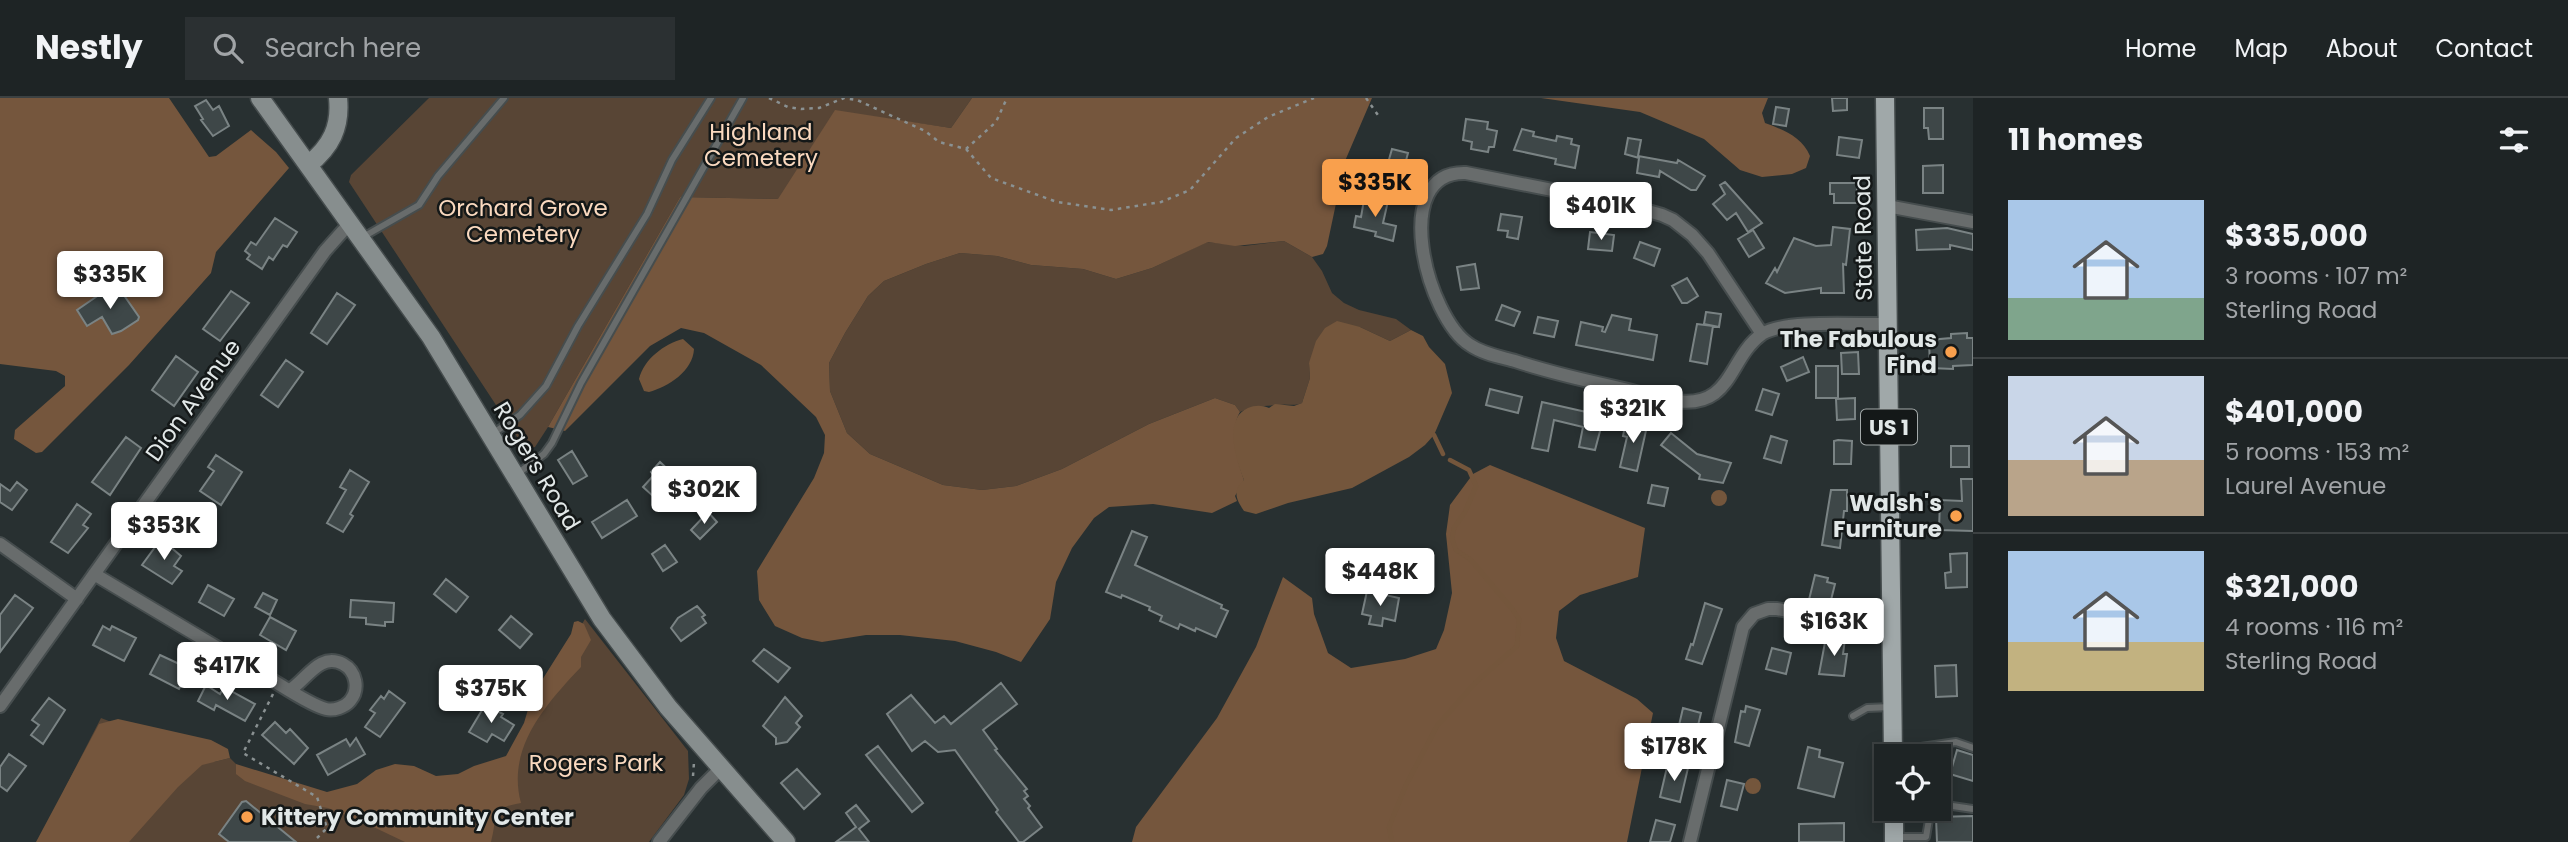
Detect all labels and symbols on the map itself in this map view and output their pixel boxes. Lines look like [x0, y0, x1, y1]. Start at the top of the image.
park label: Highland Cemetery [704, 116, 818, 174]
pin: $335K [1326, 159, 1424, 219]
street label: State Road [1846, 175, 1880, 301]
pin: $401K [1552, 183, 1650, 242]
park label: Orchard Grove Cemetery [438, 192, 608, 250]
pin: $335K [61, 252, 159, 311]
place label: The Fabulous Find [1780, 323, 1937, 381]
street label: Dion Avenue [138, 332, 248, 468]
marker: The Fabulous Find [1943, 344, 1959, 360]
pin: $321K [1584, 386, 1682, 445]
street label: Rogers Road [486, 396, 588, 536]
road number: US 1 [1861, 410, 1917, 444]
pin: $302K [655, 466, 753, 526]
place label: Walsh's Furniture [1833, 487, 1942, 545]
pin: $353K [115, 503, 213, 562]
marker: Walsh's Furniture [1948, 508, 1964, 524]
pin: $448K [1331, 548, 1429, 608]
pin: $163K [1785, 598, 1883, 658]
pin: $417K [178, 642, 276, 702]
pin: $375K [442, 666, 540, 725]
pin: $178K [1625, 724, 1723, 783]
park label: Rogers Park [529, 747, 663, 779]
place label: Kittery Community Center [261, 801, 574, 833]
marker: Kittery Community Center [239, 809, 255, 825]

